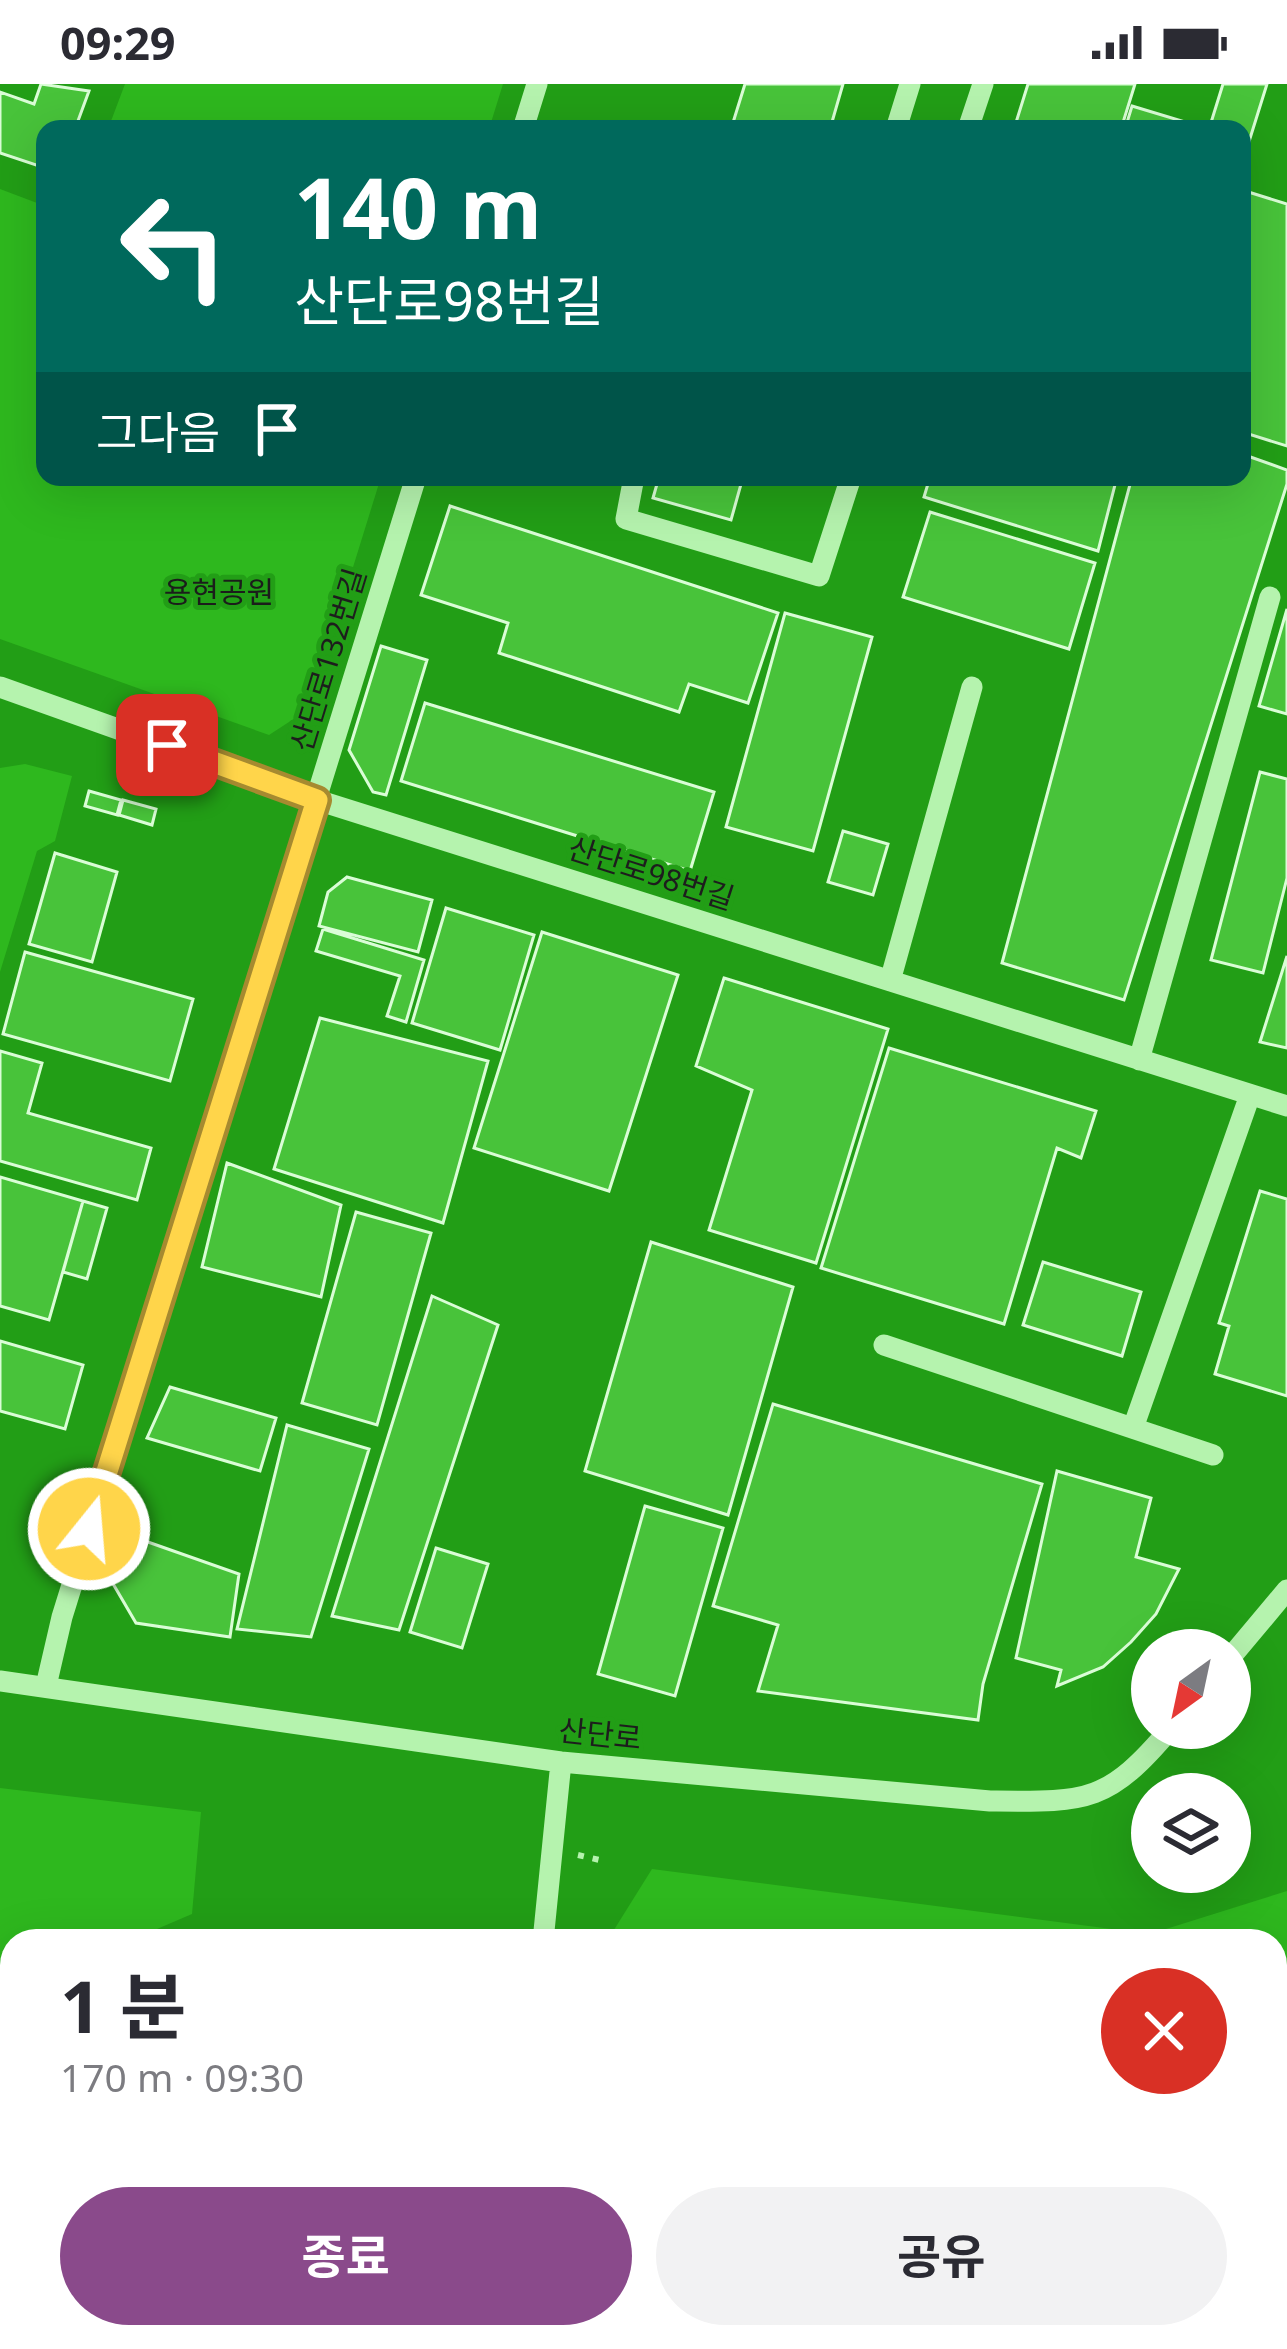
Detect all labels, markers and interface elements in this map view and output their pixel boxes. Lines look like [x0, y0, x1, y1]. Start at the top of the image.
text: 09:29 [60, 12, 176, 73]
text: 140 m [294, 149, 542, 264]
icon: left [96, 168, 252, 324]
text: 산단로98번길 [294, 263, 604, 337]
icon: arrive [244, 396, 310, 462]
text: 그다음 [96, 401, 220, 462]
street label: 산단로132번길 [280, 563, 375, 756]
park label: 용현공원 [164, 571, 274, 612]
pin [116, 694, 218, 796]
icon: arrive [134, 712, 200, 778]
street label: 산단로98번길 [563, 826, 740, 919]
position arrow [26, 1466, 152, 1592]
north arrow [1131, 1629, 1251, 1749]
map controls [1131, 1629, 1251, 1893]
street label: 산단로 [557, 1709, 643, 1758]
button: layers [1131, 1773, 1251, 1893]
text: 1 분 [60, 1956, 186, 2054]
button: close [1101, 1968, 1227, 2094]
text: 170 m · 09:30 [60, 2050, 304, 2103]
button: 종료 [60, 2187, 632, 2325]
button: 공유 [656, 2187, 1227, 2325]

